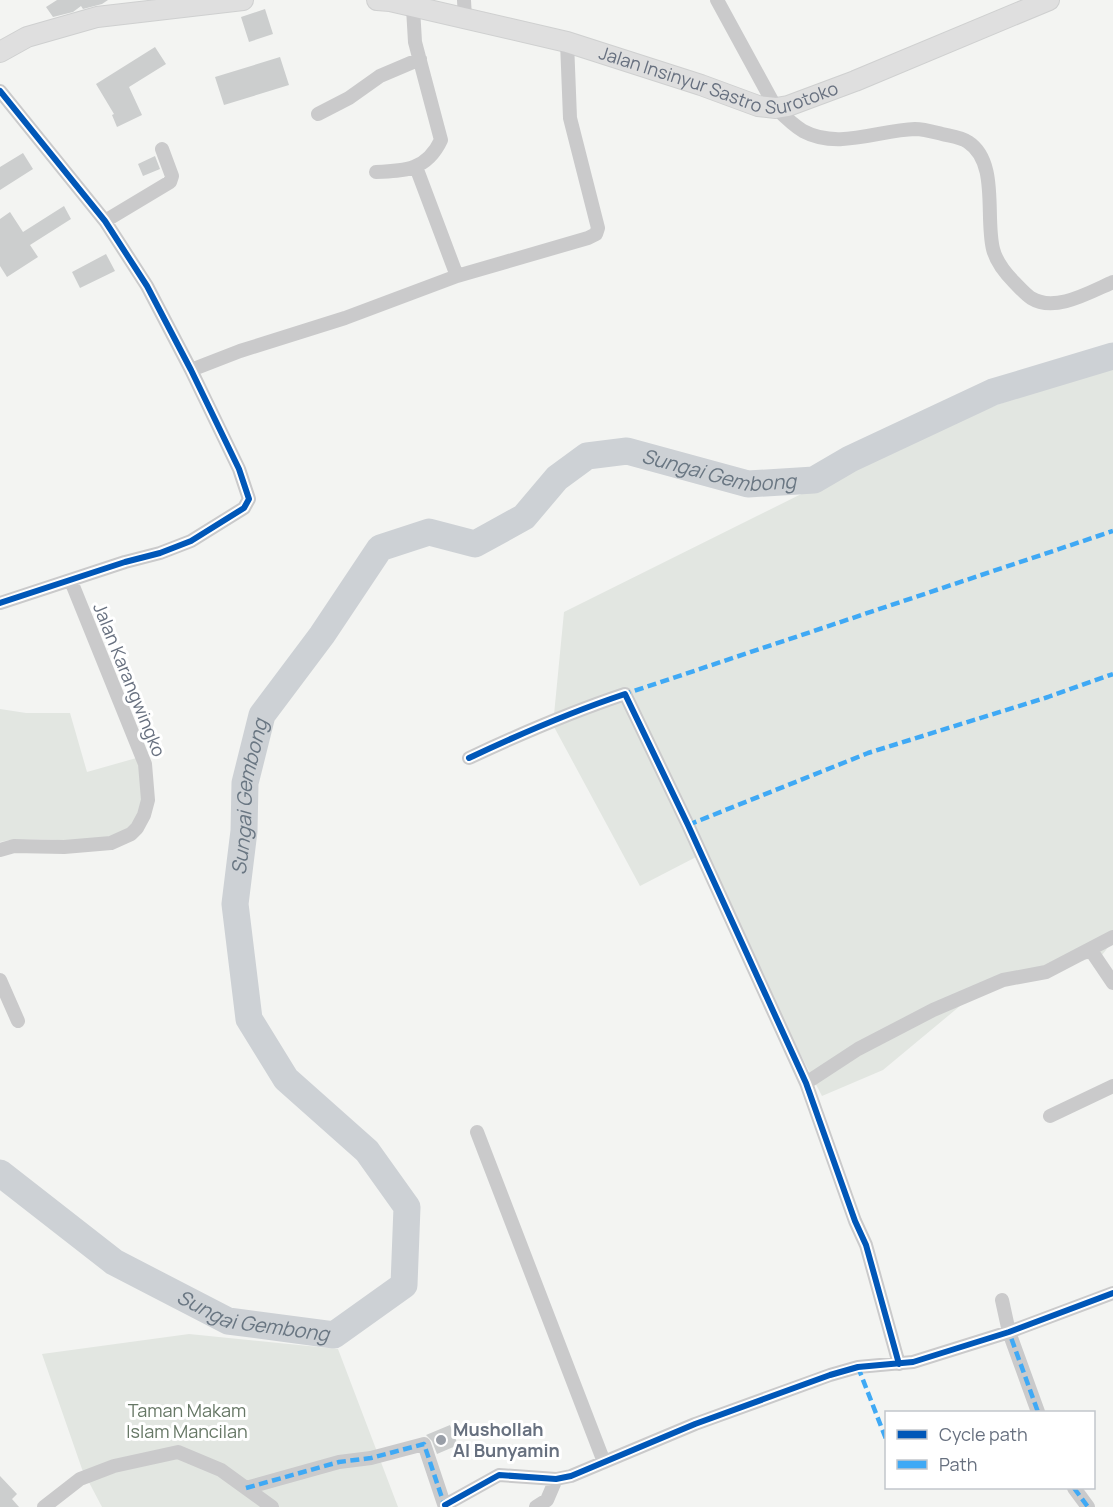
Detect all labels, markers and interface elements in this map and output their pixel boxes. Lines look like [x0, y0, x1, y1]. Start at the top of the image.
street label: Jalan Insinyur Sastro Surotoko [596, 40, 841, 119]
water label: Sungai Gembong [639, 442, 799, 497]
street label: Jalan Karangwingko [88, 599, 172, 760]
water label: Sungai Gembong [225, 714, 274, 876]
water label: Sungai Gembong [172, 1283, 333, 1348]
park label: Taman Makam Islam Mancilan [126, 1398, 248, 1443]
legend [885, 1411, 1095, 1489]
place label: Mushollah Al Bunyamin [453, 1417, 560, 1462]
text: Cycle path [939, 1422, 1028, 1446]
marker: Mushollah Al Bunyamin [434, 1433, 448, 1447]
text: Path [939, 1452, 977, 1476]

